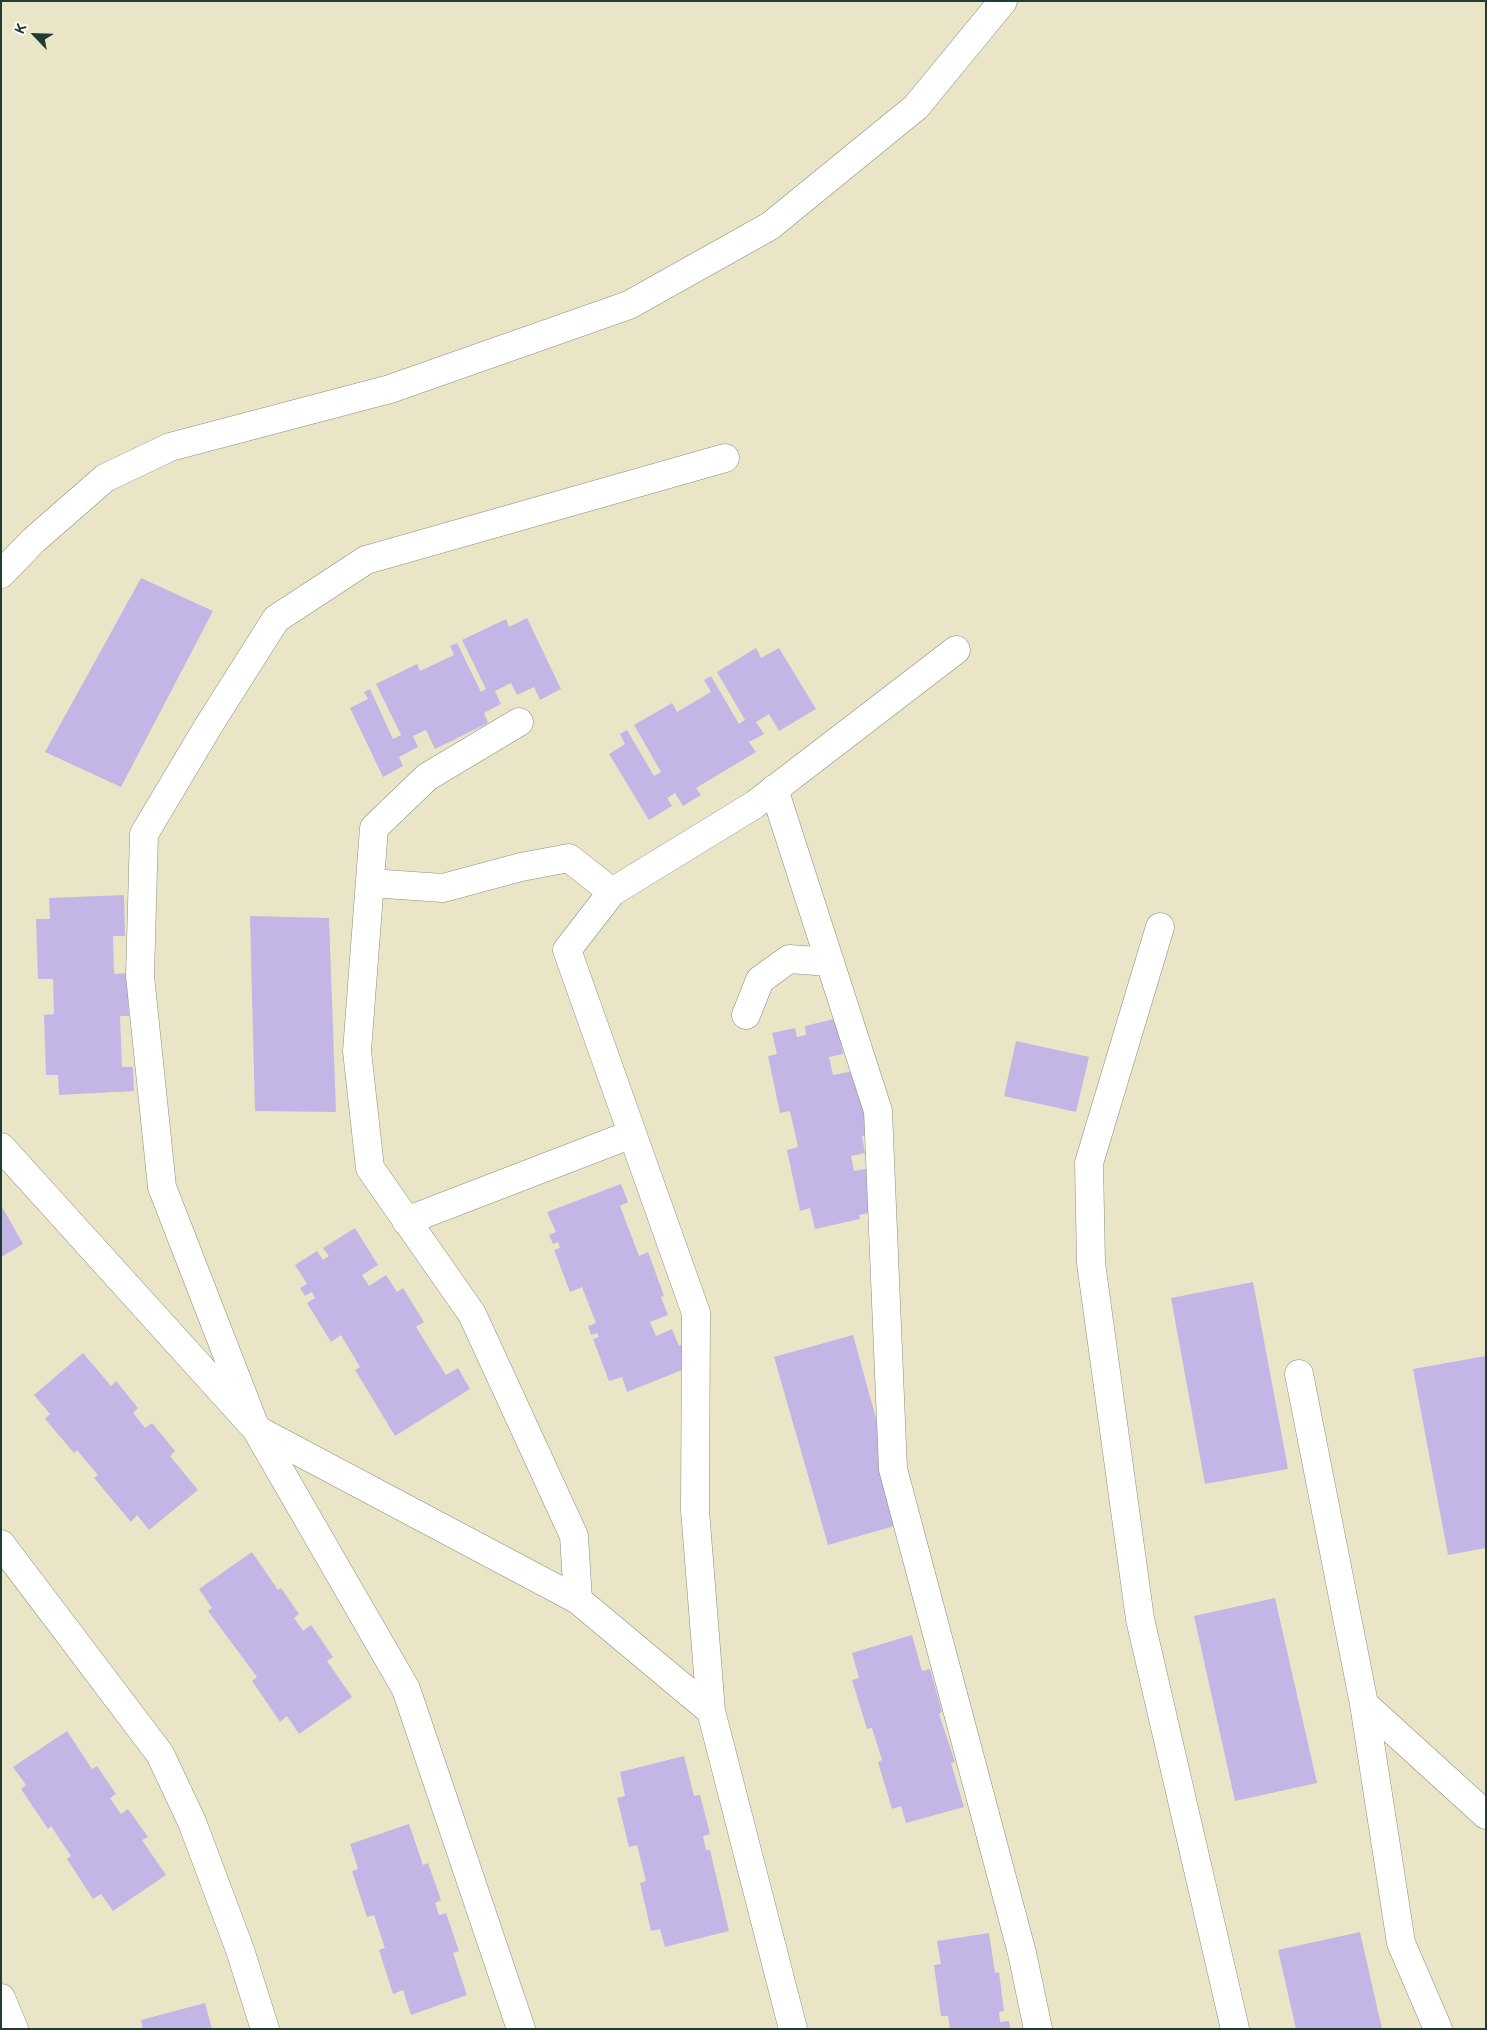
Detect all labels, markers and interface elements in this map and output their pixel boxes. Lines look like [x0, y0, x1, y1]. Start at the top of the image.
north arrow [10, 10, 60, 60]
text: K [11, 21, 31, 37]

